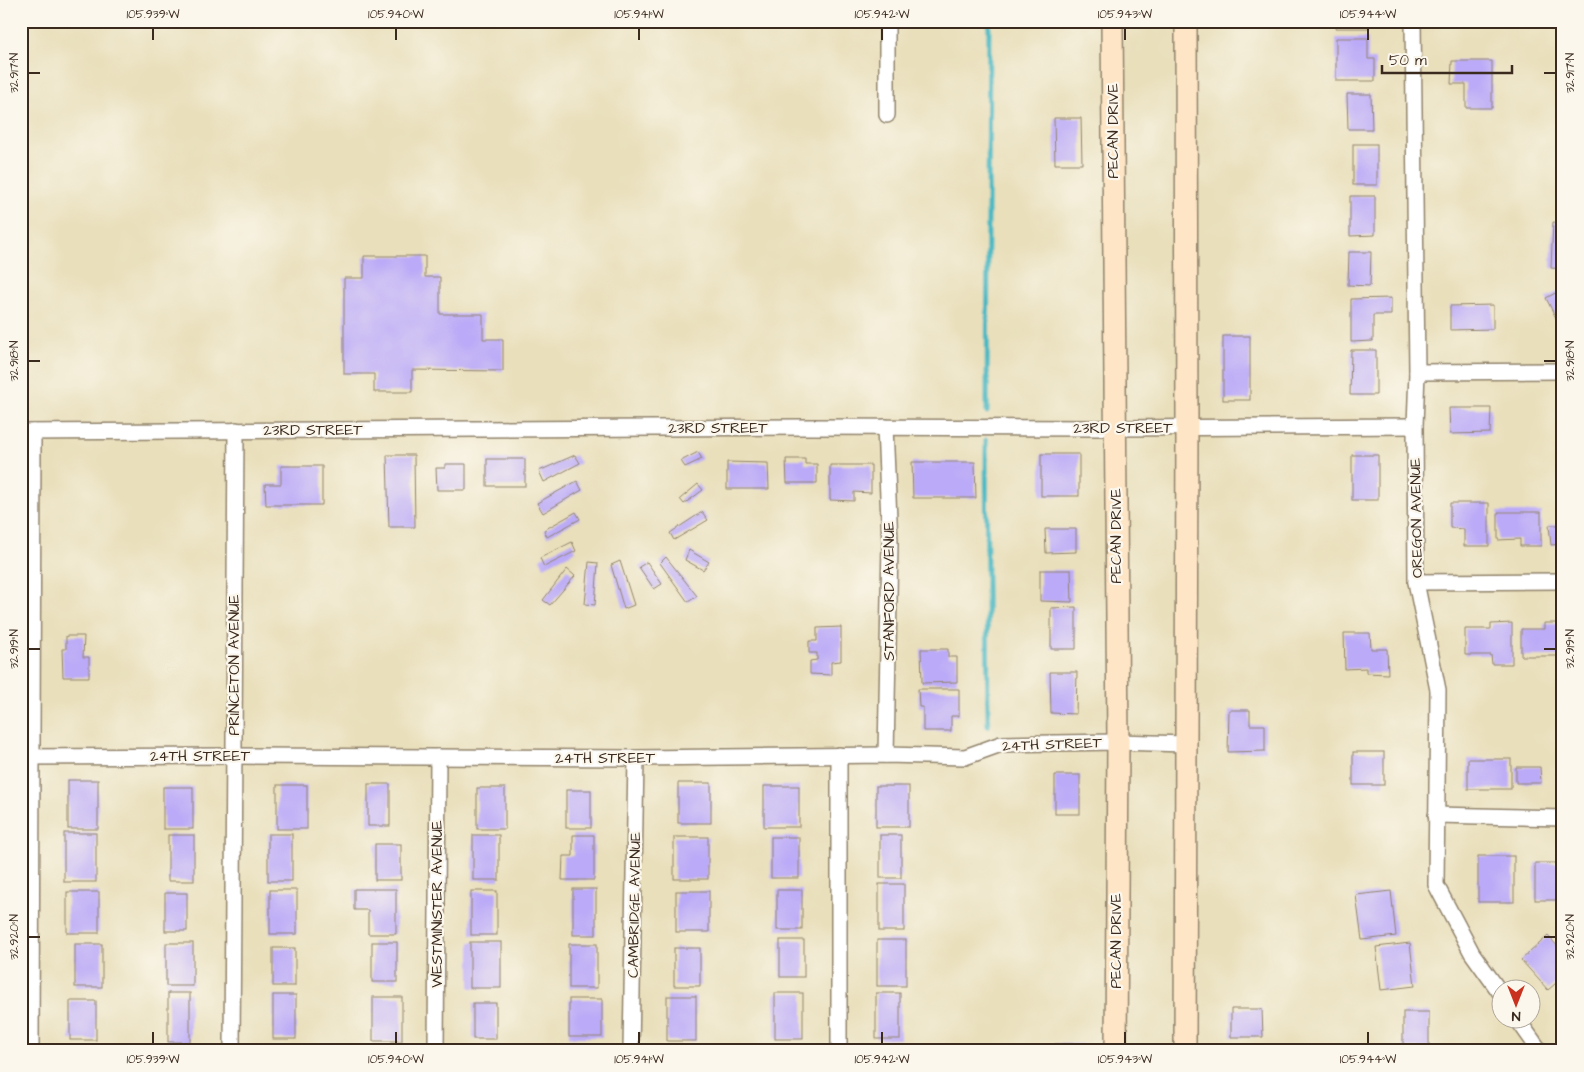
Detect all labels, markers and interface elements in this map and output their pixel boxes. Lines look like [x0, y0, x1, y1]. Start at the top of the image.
text: 105.939°W [127, 6, 180, 23]
text: 105.940°W [368, 6, 425, 23]
text: 105.941°W [614, 6, 665, 23]
text: 105.942°W [854, 6, 910, 23]
text: 105.943°W [1098, 6, 1153, 23]
text: 105.944°W [1340, 6, 1397, 23]
scale bar [1382, 42, 1512, 74]
text: 50 m [1389, 50, 1427, 71]
text: 32.917°N [6, 52, 23, 93]
text: 32.917°N [1562, 52, 1579, 93]
street label: PECAN DRIVE [1103, 83, 1124, 179]
text: 32.918°N [6, 340, 23, 381]
text: 32.918°N [1562, 340, 1579, 381]
street label: 23RD STREET [668, 418, 768, 439]
street label: 23RD STREET [1073, 418, 1173, 439]
street label: 23RD STREET [263, 420, 363, 441]
street label: OREGON AVENUE [1405, 458, 1428, 578]
street label: PECAN DRIVE [1106, 488, 1127, 584]
street label: STANFORD AVENUE [879, 521, 900, 661]
street label: PRINCETON AVENUE [224, 594, 245, 735]
text: 32.919°N [6, 629, 23, 669]
text: 32.919°N [1562, 629, 1579, 669]
street label: 24TH STREET [1002, 732, 1103, 757]
street label: 24TH STREET [150, 746, 251, 767]
street label: 24TH STREET [555, 748, 656, 769]
street label: WESTMINISTER AVENUE [427, 820, 448, 988]
street label: CAMBRIDGE AVENUE [623, 832, 646, 978]
street label: PECAN DRIVE [1106, 893, 1127, 989]
text: 32.920°N [6, 913, 23, 960]
text: 32.920°N [1562, 913, 1579, 960]
north arrow [1492, 980, 1542, 1030]
text: N [1511, 1006, 1520, 1026]
text: 105.939°W [127, 1051, 180, 1068]
text: 105.940°W [368, 1051, 425, 1068]
text: 105.941°W [614, 1051, 665, 1068]
text: 105.942°W [854, 1051, 910, 1068]
text: 105.943°W [1098, 1051, 1153, 1068]
text: 105.944°W [1340, 1051, 1397, 1068]

